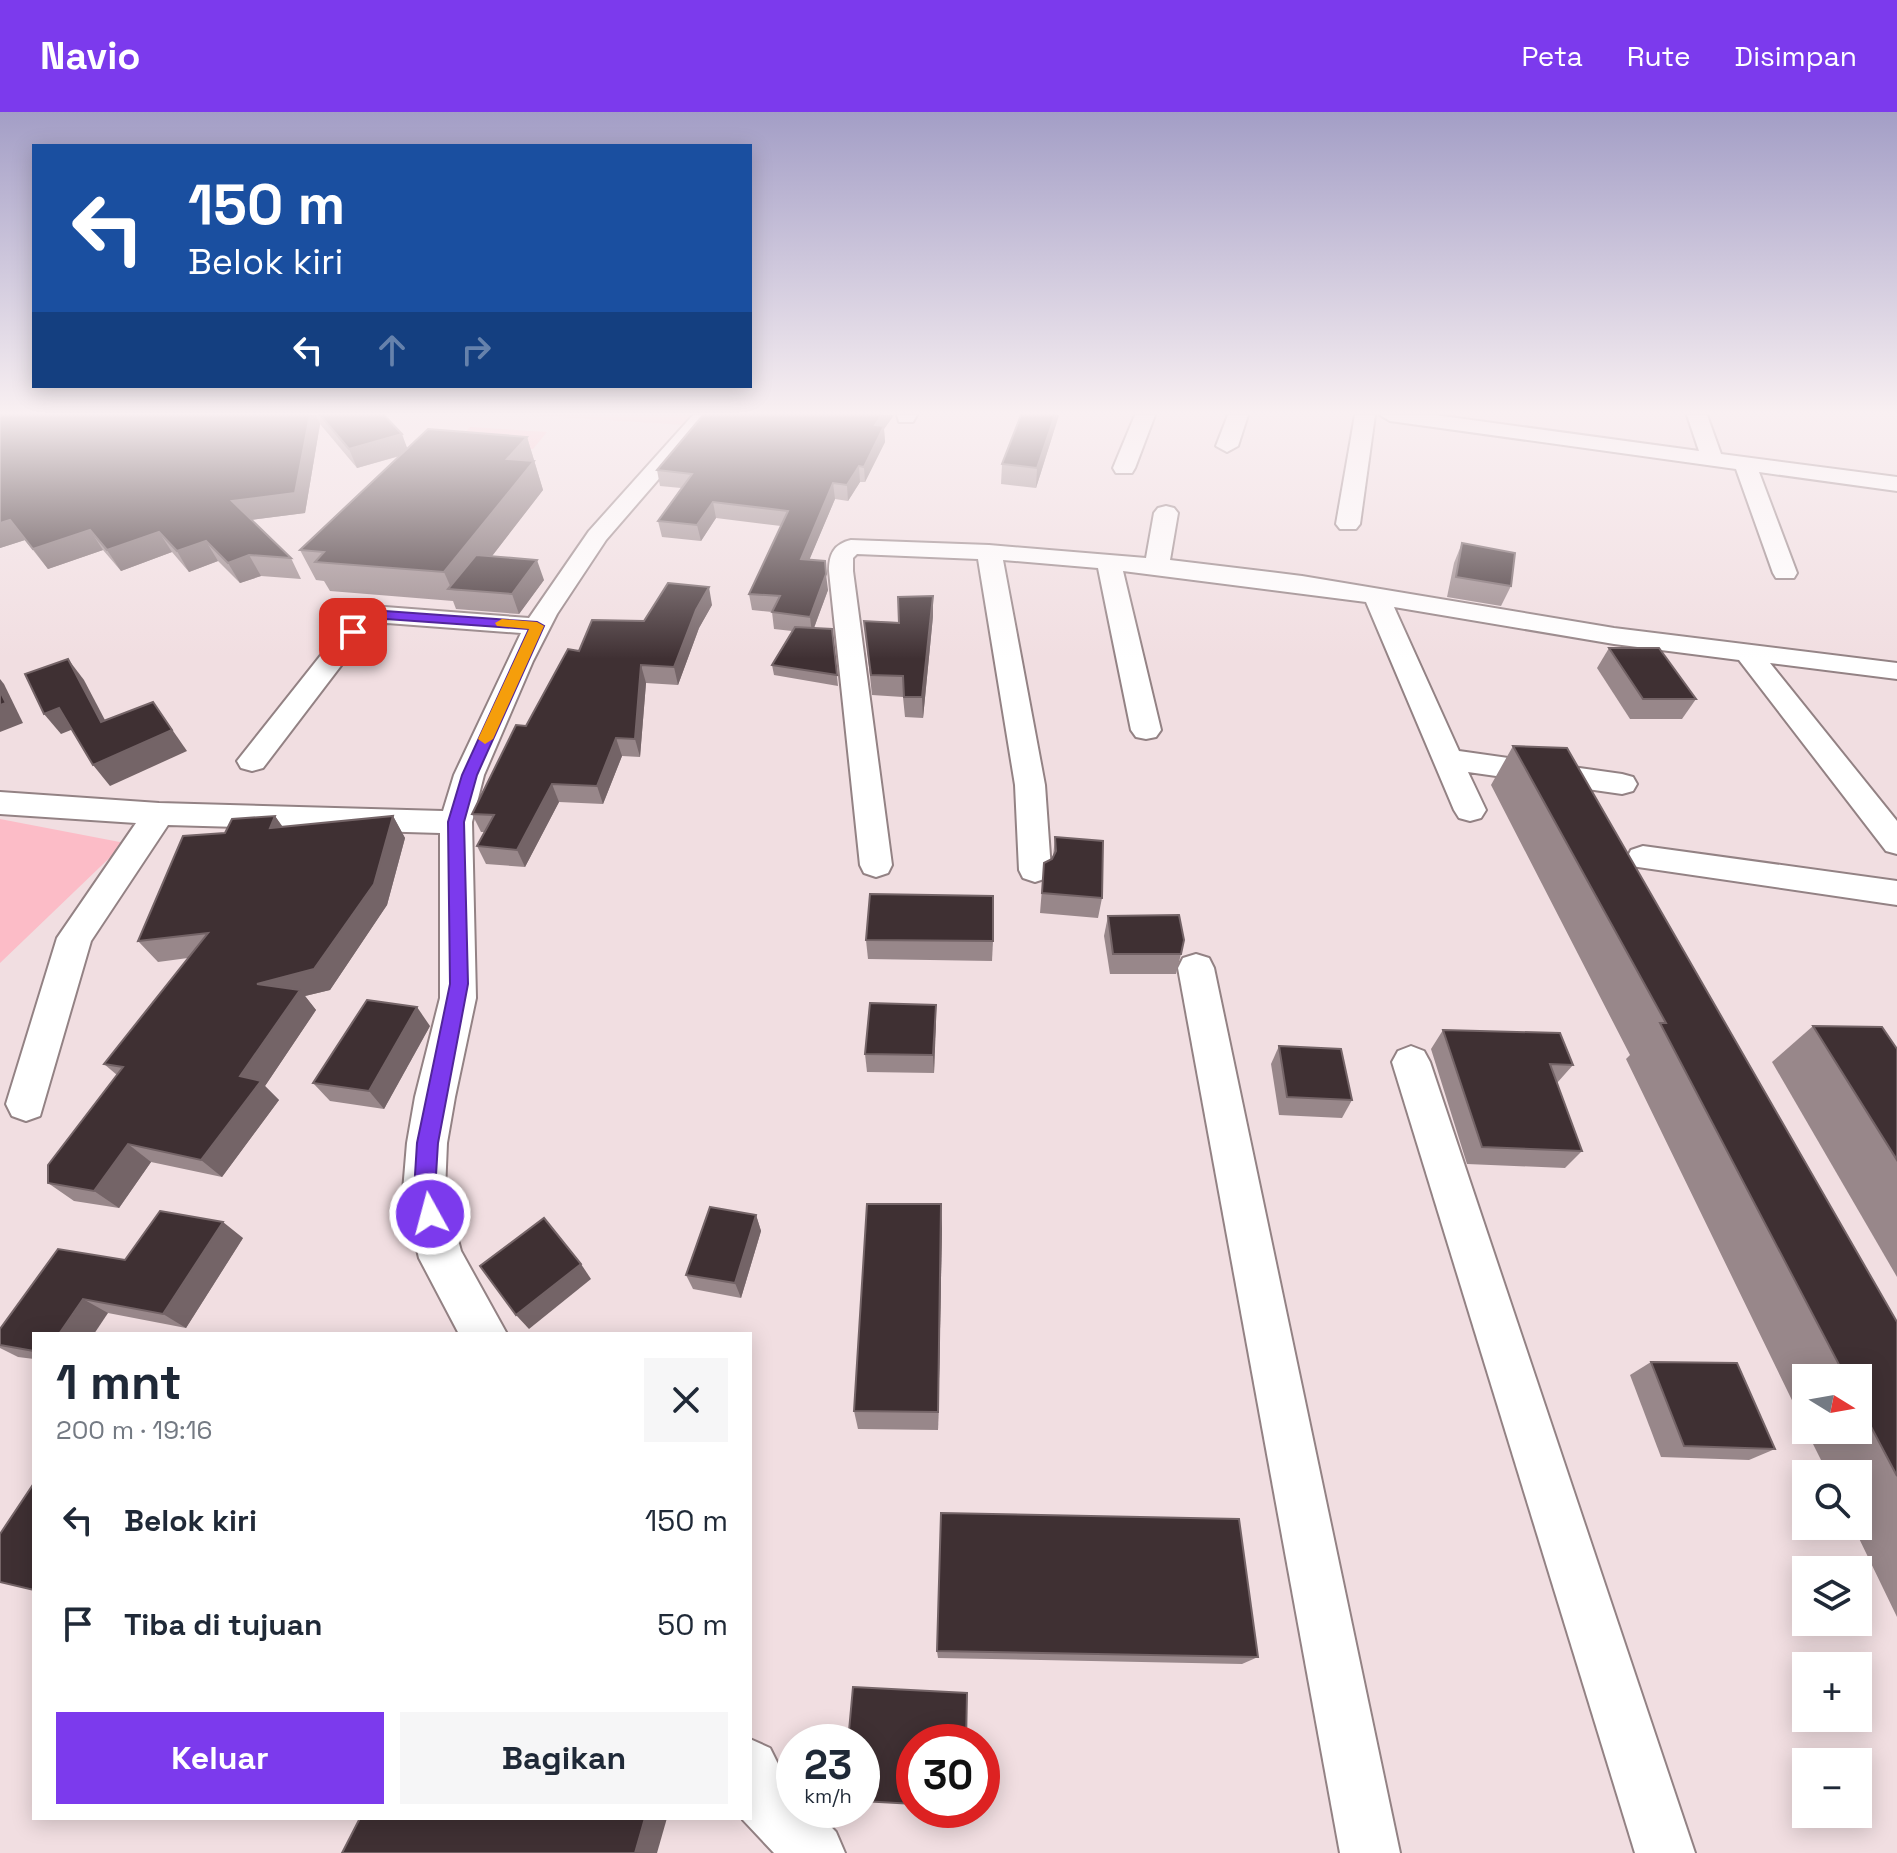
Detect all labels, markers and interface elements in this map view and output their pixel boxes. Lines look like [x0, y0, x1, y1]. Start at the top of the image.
text: Navio [40, 32, 141, 80]
text: Peta [1522, 38, 1583, 74]
text: Rute [1627, 38, 1691, 74]
text: Disimpan [1735, 38, 1857, 74]
text: 150 m [188, 169, 345, 240]
icon: left [56, 176, 160, 280]
text: Belok kiri [188, 239, 343, 285]
icon: left [286, 328, 330, 372]
icon: ahead [370, 328, 414, 372]
icon: right [454, 328, 498, 372]
pin [319, 598, 387, 666]
icon: arrive [331, 610, 375, 654]
position arrow [388, 1172, 472, 1256]
text: 1 mnt [56, 1352, 182, 1413]
button: close [644, 1358, 728, 1442]
north arrow [1792, 1364, 1872, 1444]
map controls [1792, 1364, 1872, 1828]
text: 200 m · 19:16 [56, 1413, 212, 1447]
button: search [1792, 1460, 1872, 1540]
icon: left [56, 1498, 100, 1542]
text: Belok kiri [124, 1501, 257, 1540]
text: 150 m [645, 1501, 728, 1540]
button: layers [1792, 1556, 1872, 1636]
icon: arrive [56, 1602, 100, 1646]
text: Tiba di tujuan [124, 1605, 323, 1644]
text: 50 m [657, 1605, 728, 1644]
button: + [1792, 1652, 1872, 1732]
button: Keluar [56, 1712, 384, 1804]
button: Bagikan [400, 1712, 728, 1804]
speed limit sign: 30 [896, 1724, 1000, 1828]
text: 23 [804, 1740, 852, 1791]
button: − [1792, 1748, 1872, 1828]
text: km/h [804, 1783, 852, 1809]

